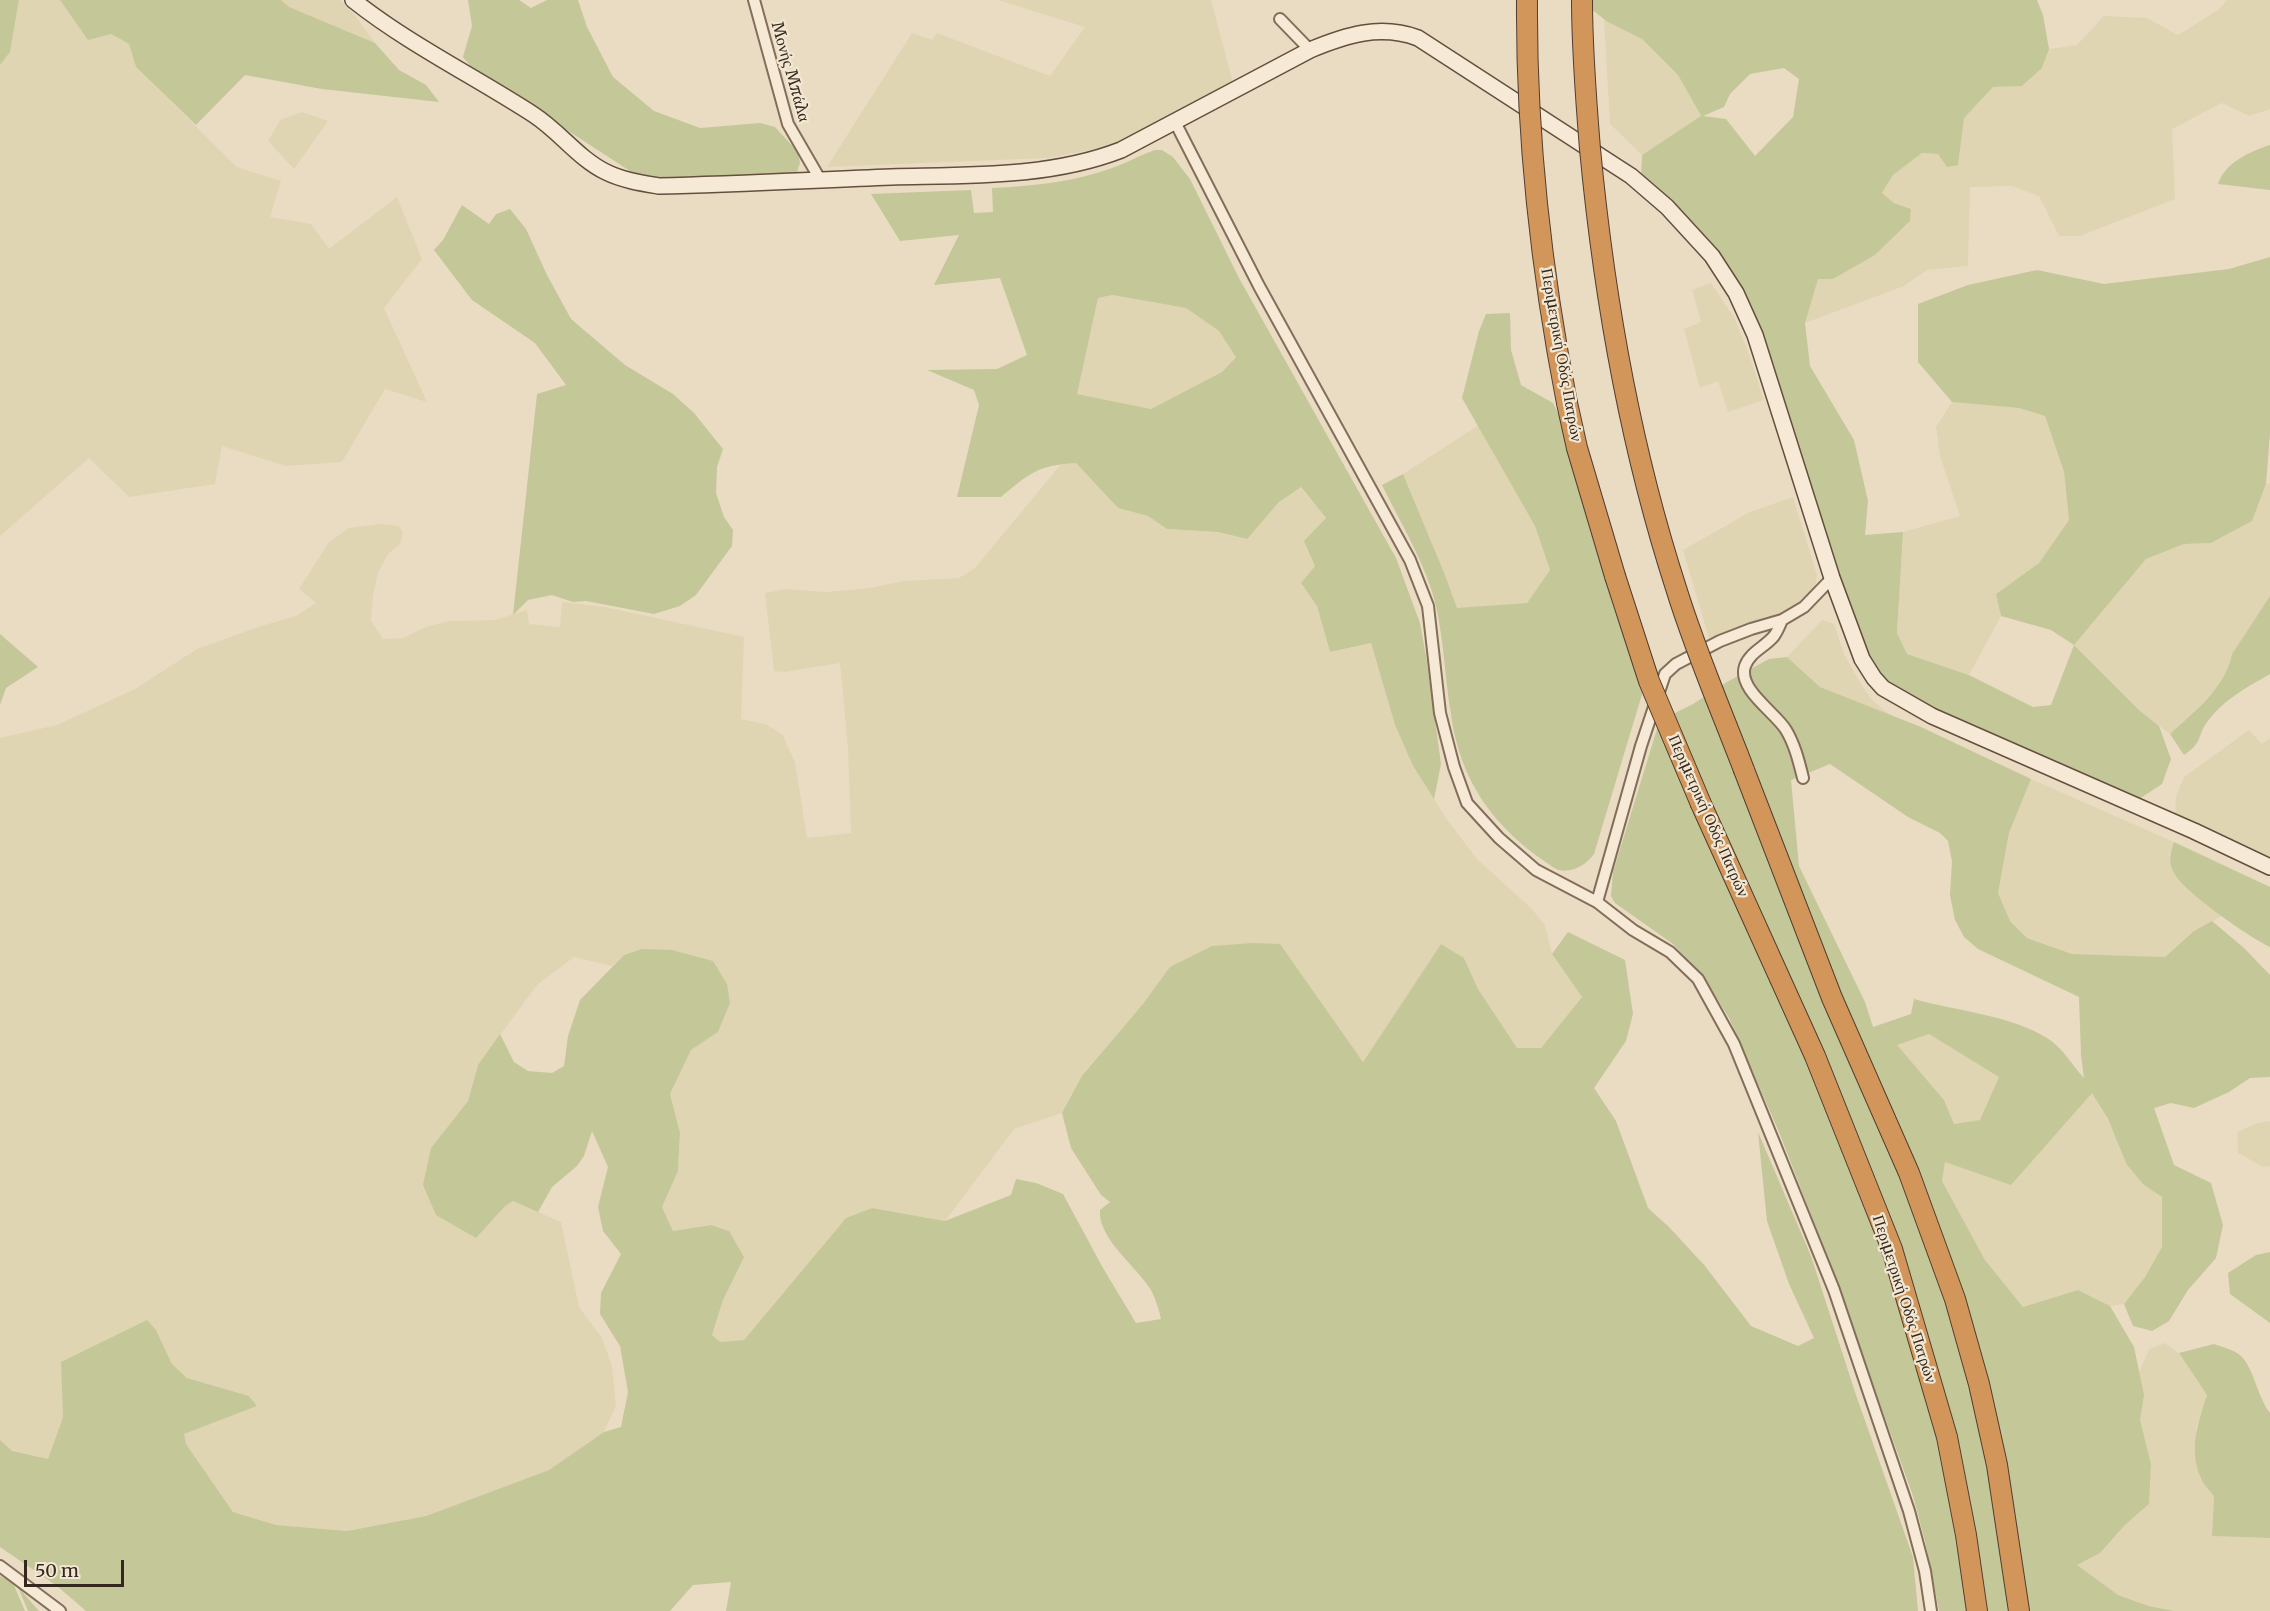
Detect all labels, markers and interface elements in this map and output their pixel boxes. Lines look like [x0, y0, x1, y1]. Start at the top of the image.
street label: Μονής Μπάλα [767, 20, 813, 124]
street label: Περιμετρική Οδός Πατρών [1536, 267, 1586, 443]
street label: Περιμετρική Οδός Πατρών [1664, 732, 1752, 900]
street label: Περιμετρική Οδός Πατρών [1868, 1213, 1940, 1385]
scale bar [27, 1548, 128, 1586]
text: 50 m [35, 1559, 79, 1582]

